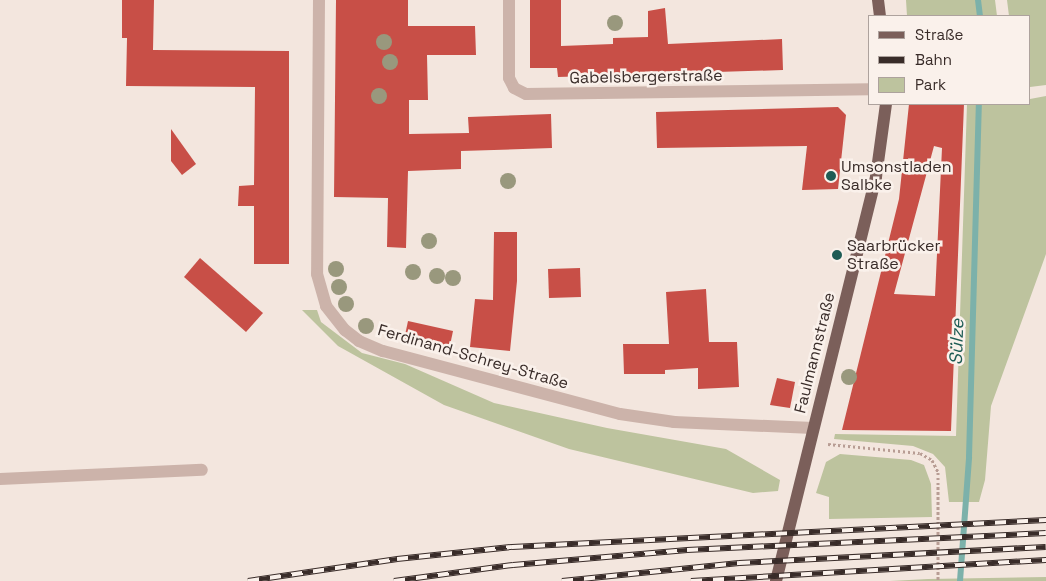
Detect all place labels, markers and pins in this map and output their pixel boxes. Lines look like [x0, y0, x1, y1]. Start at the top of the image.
place label: Umsonstladen Salbke [841, 157, 952, 195]
marker: Umsonstladen Salbke [825, 170, 837, 182]
place label: Saarbrücker Straße [847, 236, 941, 274]
marker: Saarbrücker Straße [831, 249, 843, 261]

